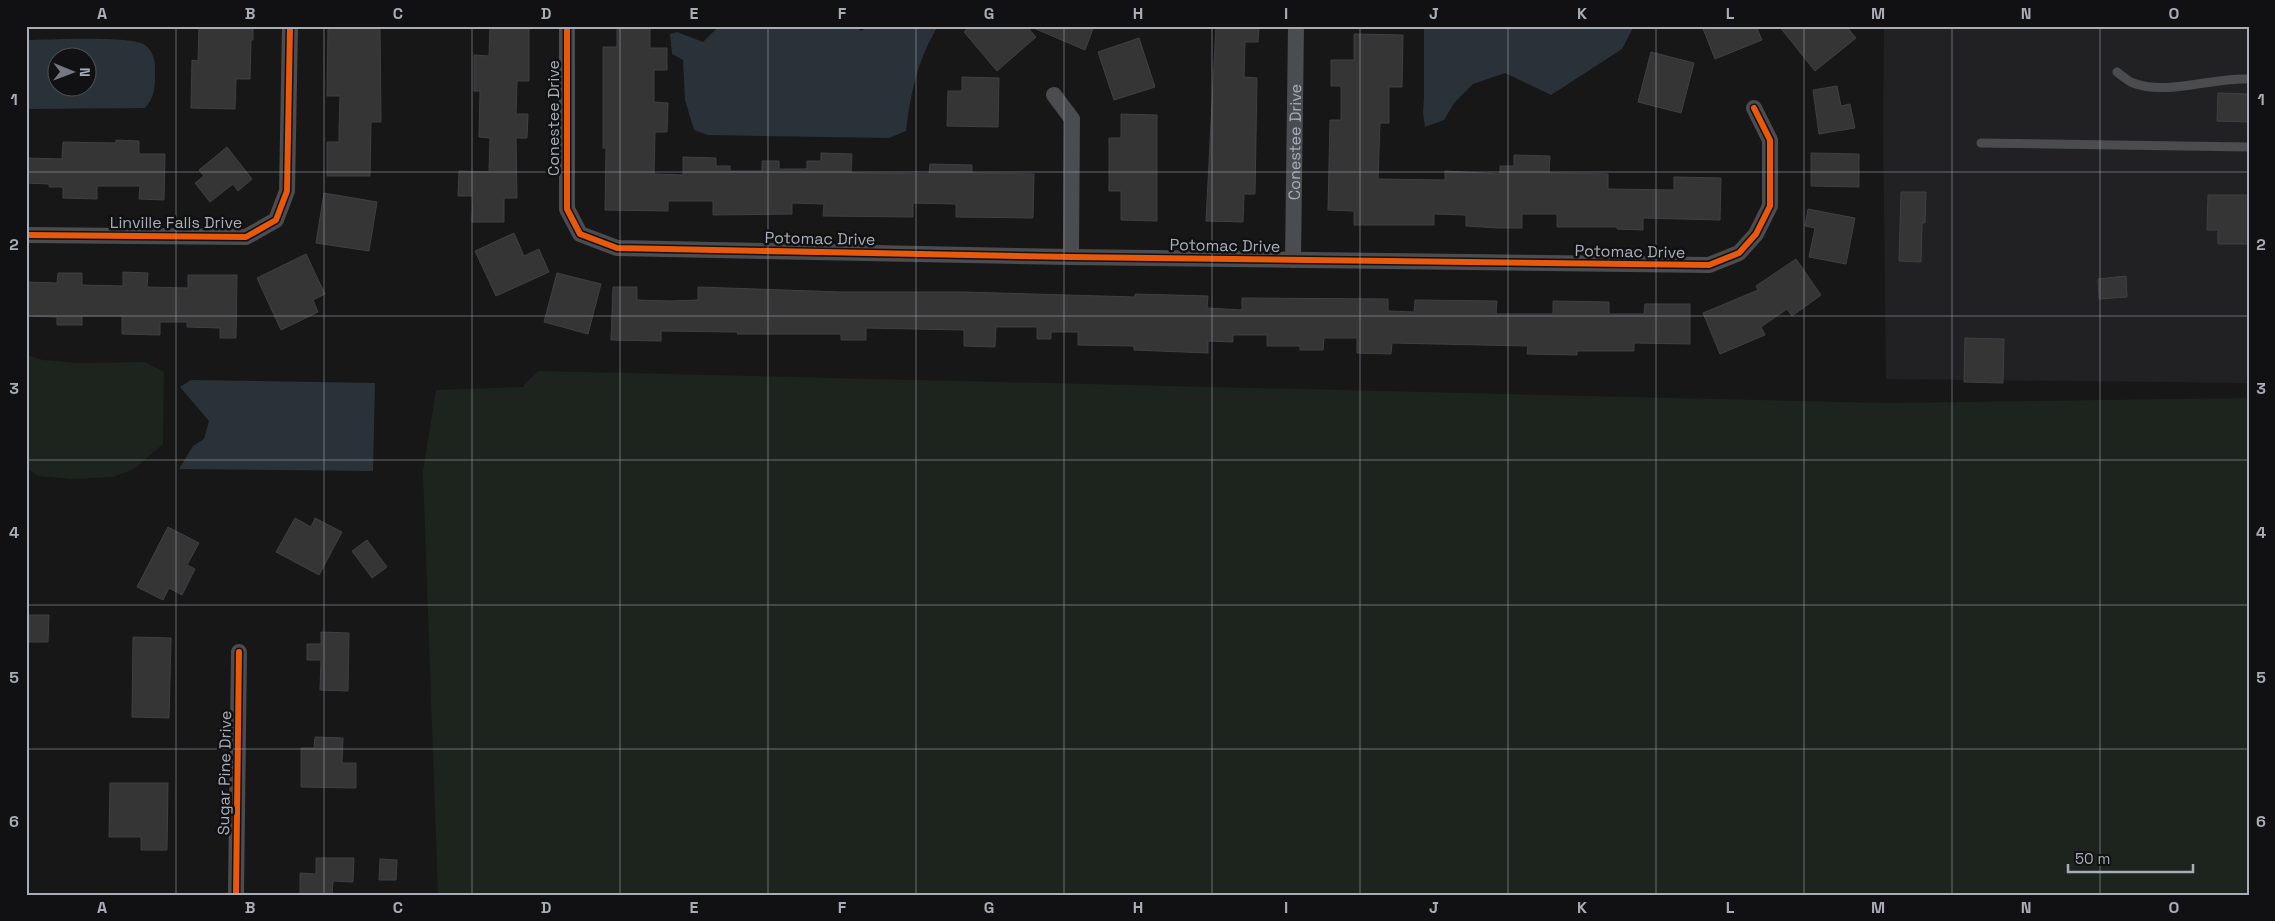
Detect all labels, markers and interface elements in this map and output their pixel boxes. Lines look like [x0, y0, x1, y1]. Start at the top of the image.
text: A [97, 3, 107, 24]
text: B [245, 3, 255, 24]
text: C [393, 3, 403, 24]
text: D [541, 3, 551, 24]
text: E [690, 3, 699, 24]
text: F [838, 3, 847, 24]
text: G [984, 3, 994, 24]
text: H [1133, 3, 1143, 24]
text: I [1284, 3, 1288, 24]
text: J [1429, 3, 1439, 24]
text: K [1577, 3, 1587, 24]
text: L [1726, 3, 1735, 24]
text: M [1871, 3, 1885, 24]
text: N [2021, 3, 2031, 24]
text: O [2169, 3, 2180, 24]
north arrow [48, 48, 98, 98]
street label: Conestee Drive [543, 60, 564, 176]
text: N [76, 67, 94, 77]
street label: Conestee Drive [1284, 84, 1306, 200]
text: 1 [10, 89, 18, 110]
text: 1 [2257, 89, 2265, 110]
street label: Linville Falls Drive [110, 212, 242, 233]
street label: Potomac Drive [764, 227, 875, 250]
text: 2 [9, 234, 19, 255]
street label: Potomac Drive [1169, 234, 1280, 257]
text: 2 [2256, 234, 2266, 255]
street label: Potomac Drive [1574, 240, 1685, 263]
text: 3 [9, 378, 19, 399]
text: 3 [2256, 378, 2266, 399]
text: 4 [9, 522, 19, 543]
text: 4 [2256, 522, 2266, 543]
text: 5 [9, 667, 19, 688]
text: 5 [2256, 667, 2266, 688]
street label: Sugar Pine Drive [213, 711, 236, 835]
text: 6 [9, 811, 19, 832]
text: 6 [2256, 811, 2266, 832]
scale bar [2068, 841, 2192, 873]
text: 50 m [2075, 849, 2110, 868]
text: A [97, 897, 107, 918]
text: B [245, 897, 255, 918]
text: C [393, 897, 403, 918]
text: D [541, 897, 551, 918]
text: E [690, 897, 699, 918]
text: F [838, 897, 847, 918]
text: G [984, 897, 994, 918]
text: H [1133, 897, 1143, 918]
text: I [1284, 897, 1288, 918]
text: J [1429, 897, 1439, 918]
text: K [1577, 897, 1587, 918]
text: L [1726, 897, 1735, 918]
text: M [1871, 897, 1885, 918]
text: N [2021, 897, 2031, 918]
text: O [2169, 897, 2180, 918]

